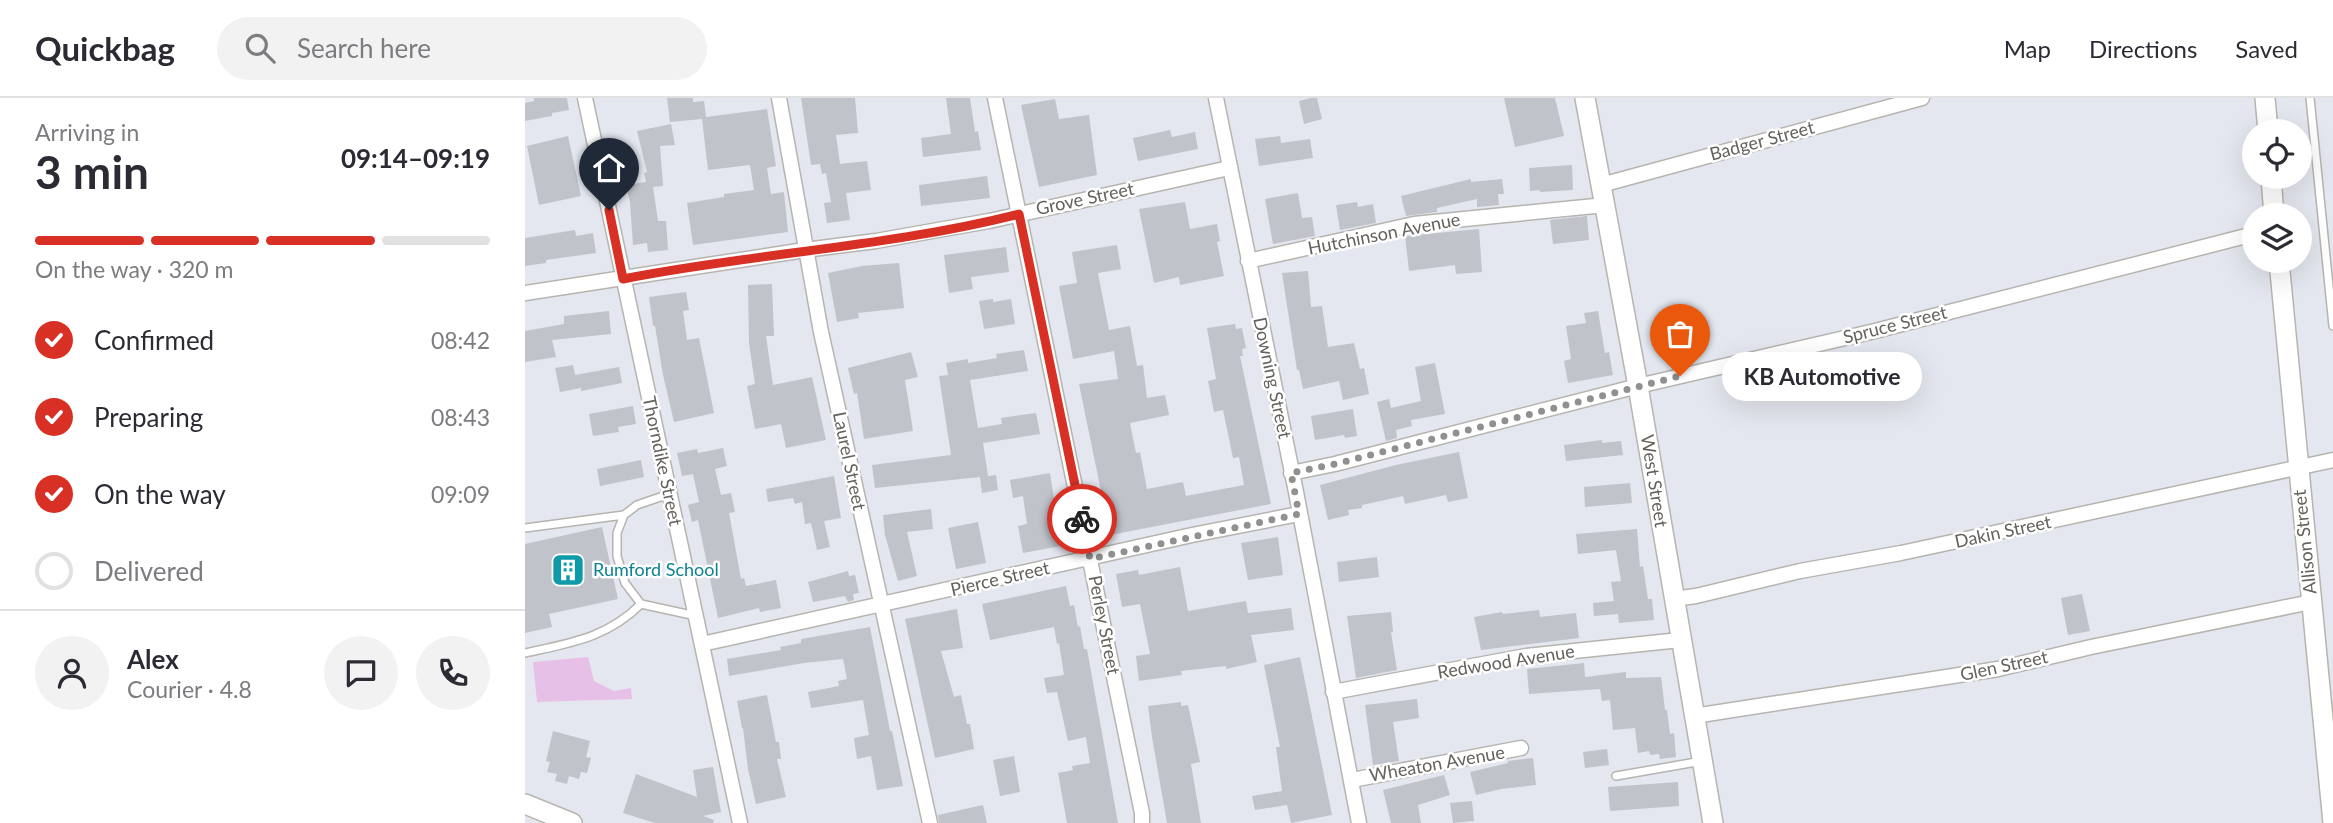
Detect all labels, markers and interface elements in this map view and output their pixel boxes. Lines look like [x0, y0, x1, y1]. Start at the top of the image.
search box [217, 17, 707, 80]
text: Quickbag [35, 28, 175, 68]
icon: search [241, 29, 279, 67]
text: Search here [297, 32, 431, 64]
text: Map [2004, 34, 2051, 63]
text: Directions [2089, 34, 2197, 63]
text: Saved [2235, 34, 2298, 63]
street label: Badger Street [1707, 115, 1817, 165]
text: Arriving in [35, 118, 139, 146]
map controls [2242, 119, 2312, 273]
button: locate [2242, 119, 2312, 189]
pin [579, 138, 639, 210]
text: 09:14–09:19 [341, 142, 490, 174]
text: 3 min [35, 144, 149, 199]
icon: home [590, 149, 628, 187]
street label: Grove Street [1034, 177, 1136, 219]
button: layers [2242, 203, 2312, 273]
street label: Hutchinson Avenue [1306, 207, 1462, 259]
text: On the way · 320 m [35, 255, 234, 283]
street label: Spruce Street [1841, 300, 1949, 348]
pin [1650, 304, 1710, 376]
street label: Downing Street [1249, 315, 1297, 441]
icon: bag [1661, 315, 1699, 353]
icon: check [35, 321, 73, 359]
text: Confirmed [94, 324, 214, 356]
text: 08:42 [431, 326, 490, 354]
callout: KB Automotive [1722, 352, 1921, 400]
text: KB Automotive [1743, 362, 1901, 390]
street label: Thorndike Street [639, 394, 688, 528]
icon: check [35, 398, 73, 436]
text: Preparing [94, 401, 203, 433]
text: 08:43 [431, 403, 490, 431]
street label: Laurel Street [829, 410, 871, 513]
street label: West Street [1637, 433, 1673, 529]
icon: check [35, 475, 73, 513]
text: On the way [94, 478, 226, 510]
text: 09:09 [431, 480, 490, 508]
courier [1047, 484, 1117, 554]
street label: Allison Street [2288, 488, 2320, 595]
icon: bike [1063, 500, 1101, 538]
street label: Dakin Street [1953, 510, 2053, 552]
building icon: Rumford School [549, 551, 587, 589]
text: Delivered [94, 555, 204, 587]
street label: Pierce Street [948, 556, 1052, 600]
place label: Rumford School [593, 558, 719, 580]
street label: Perley Street [1085, 573, 1125, 677]
button: person [35, 636, 109, 710]
button: chat [324, 636, 398, 710]
button: phone [416, 636, 490, 710]
street label: Redwood Avenue [1436, 639, 1576, 683]
text: Alex [127, 643, 179, 675]
street label: Glen Street [1958, 645, 2050, 685]
text: Courier · 4.8 [127, 675, 252, 703]
street label: Wheaton Avenue [1367, 740, 1506, 786]

